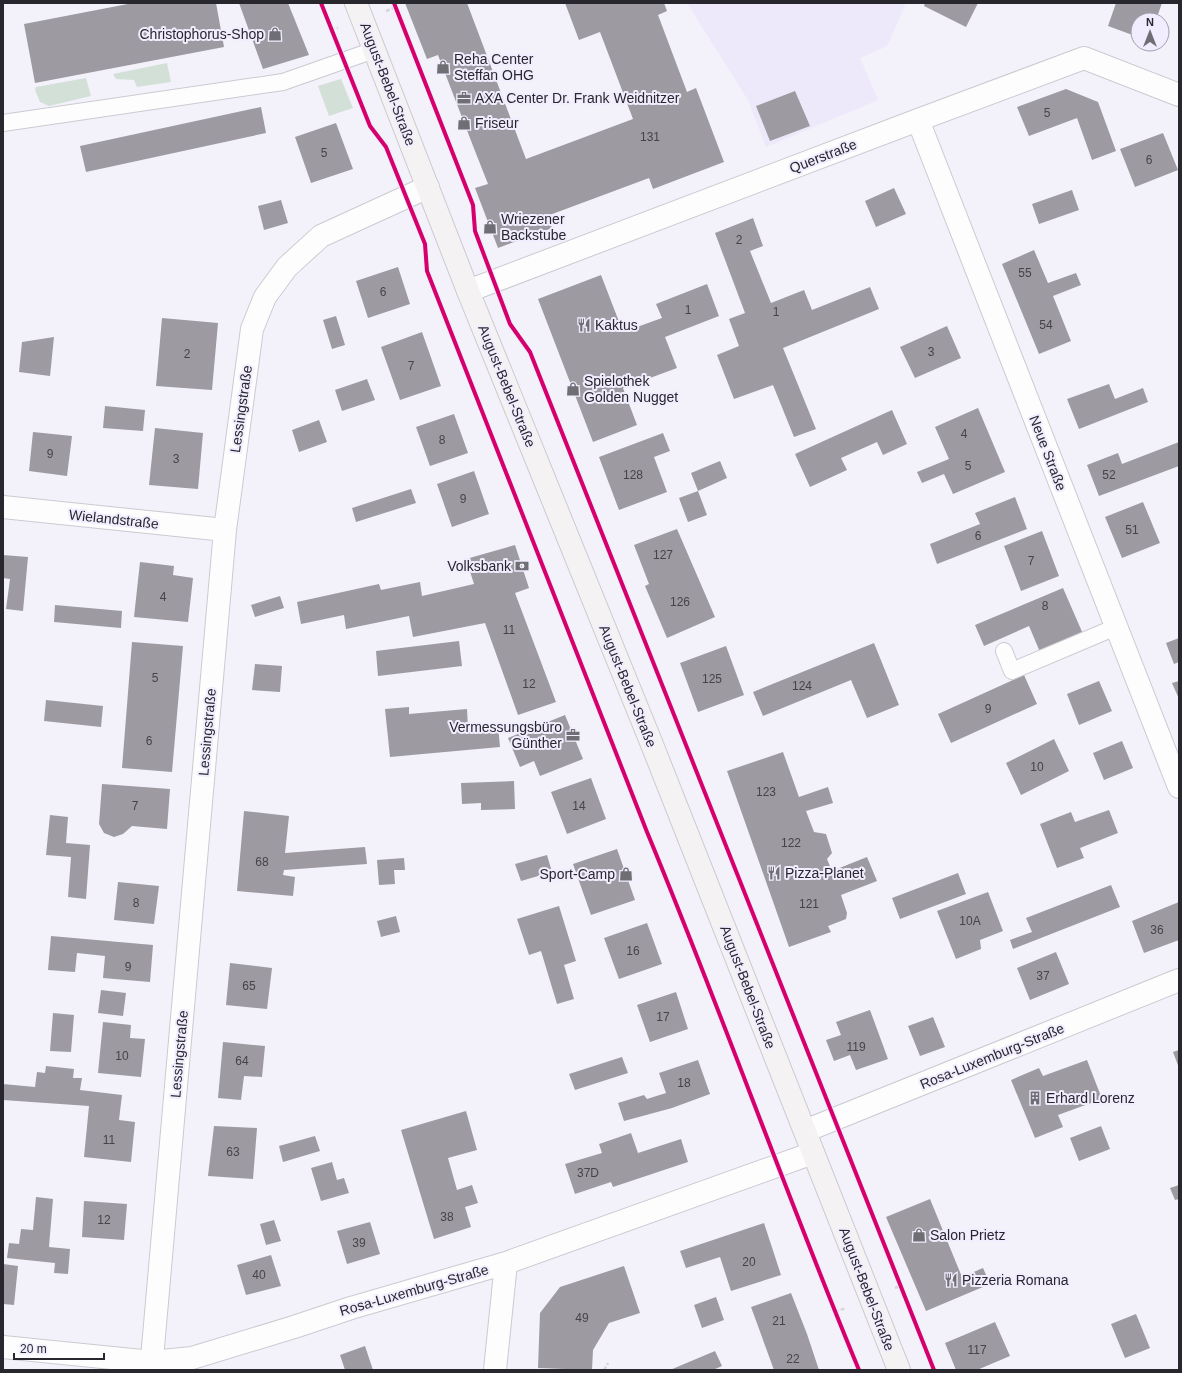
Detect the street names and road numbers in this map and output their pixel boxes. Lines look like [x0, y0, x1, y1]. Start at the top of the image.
street label: August-Bebel-Straße [357, 20, 419, 148]
street label: Querstraße [787, 136, 859, 176]
street label: August-Bebel-Straße [475, 322, 539, 450]
street label: Lessingstraße [227, 364, 255, 454]
street label: Neue Straße [1026, 413, 1070, 493]
street label: Wielandstraße [68, 506, 160, 532]
street label: August-Bebel-Straße [596, 622, 660, 750]
street label: Lessingstraße [195, 687, 219, 776]
street label: August-Bebel-Straße [717, 923, 779, 1051]
street label: Lessingstraße [167, 1009, 191, 1098]
street label: Rosa-Luxemburg-Straße [918, 1020, 1067, 1092]
street label: August-Bebel-Straße [836, 1225, 898, 1353]
street label: Rosa-Luxemburg-Straße [338, 1261, 490, 1319]

